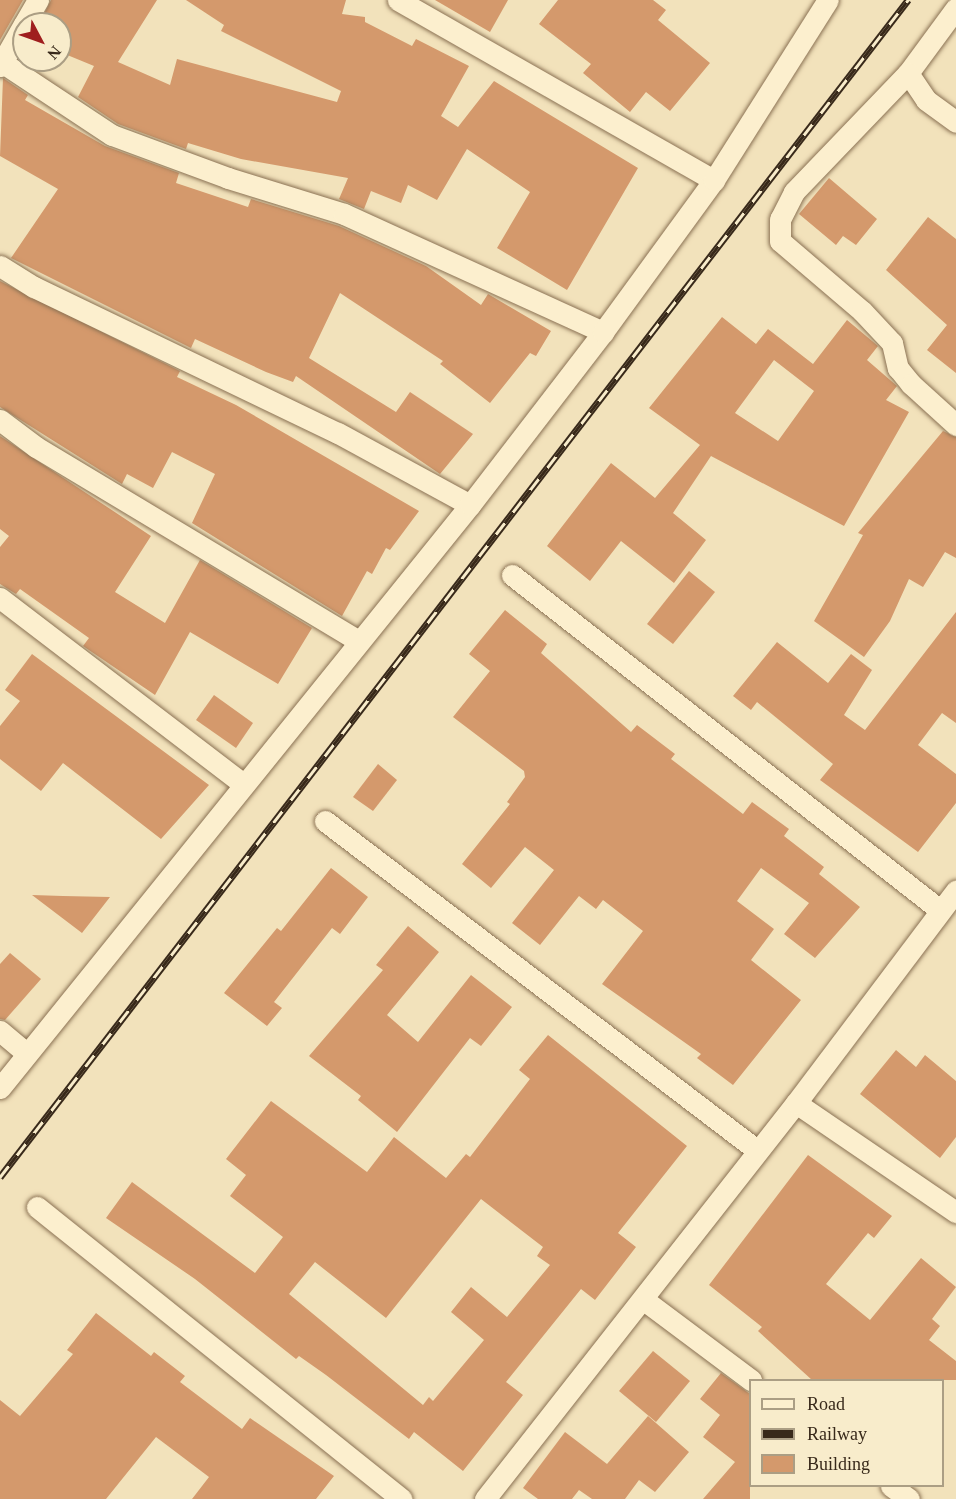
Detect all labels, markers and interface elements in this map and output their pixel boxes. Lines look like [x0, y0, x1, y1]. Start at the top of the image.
north arrow [12, 12, 72, 72]
text: N [44, 43, 65, 63]
legend [749, 1379, 944, 1487]
text: Road [807, 1394, 845, 1414]
text: Railway [807, 1424, 867, 1444]
text: Building [807, 1454, 870, 1474]

